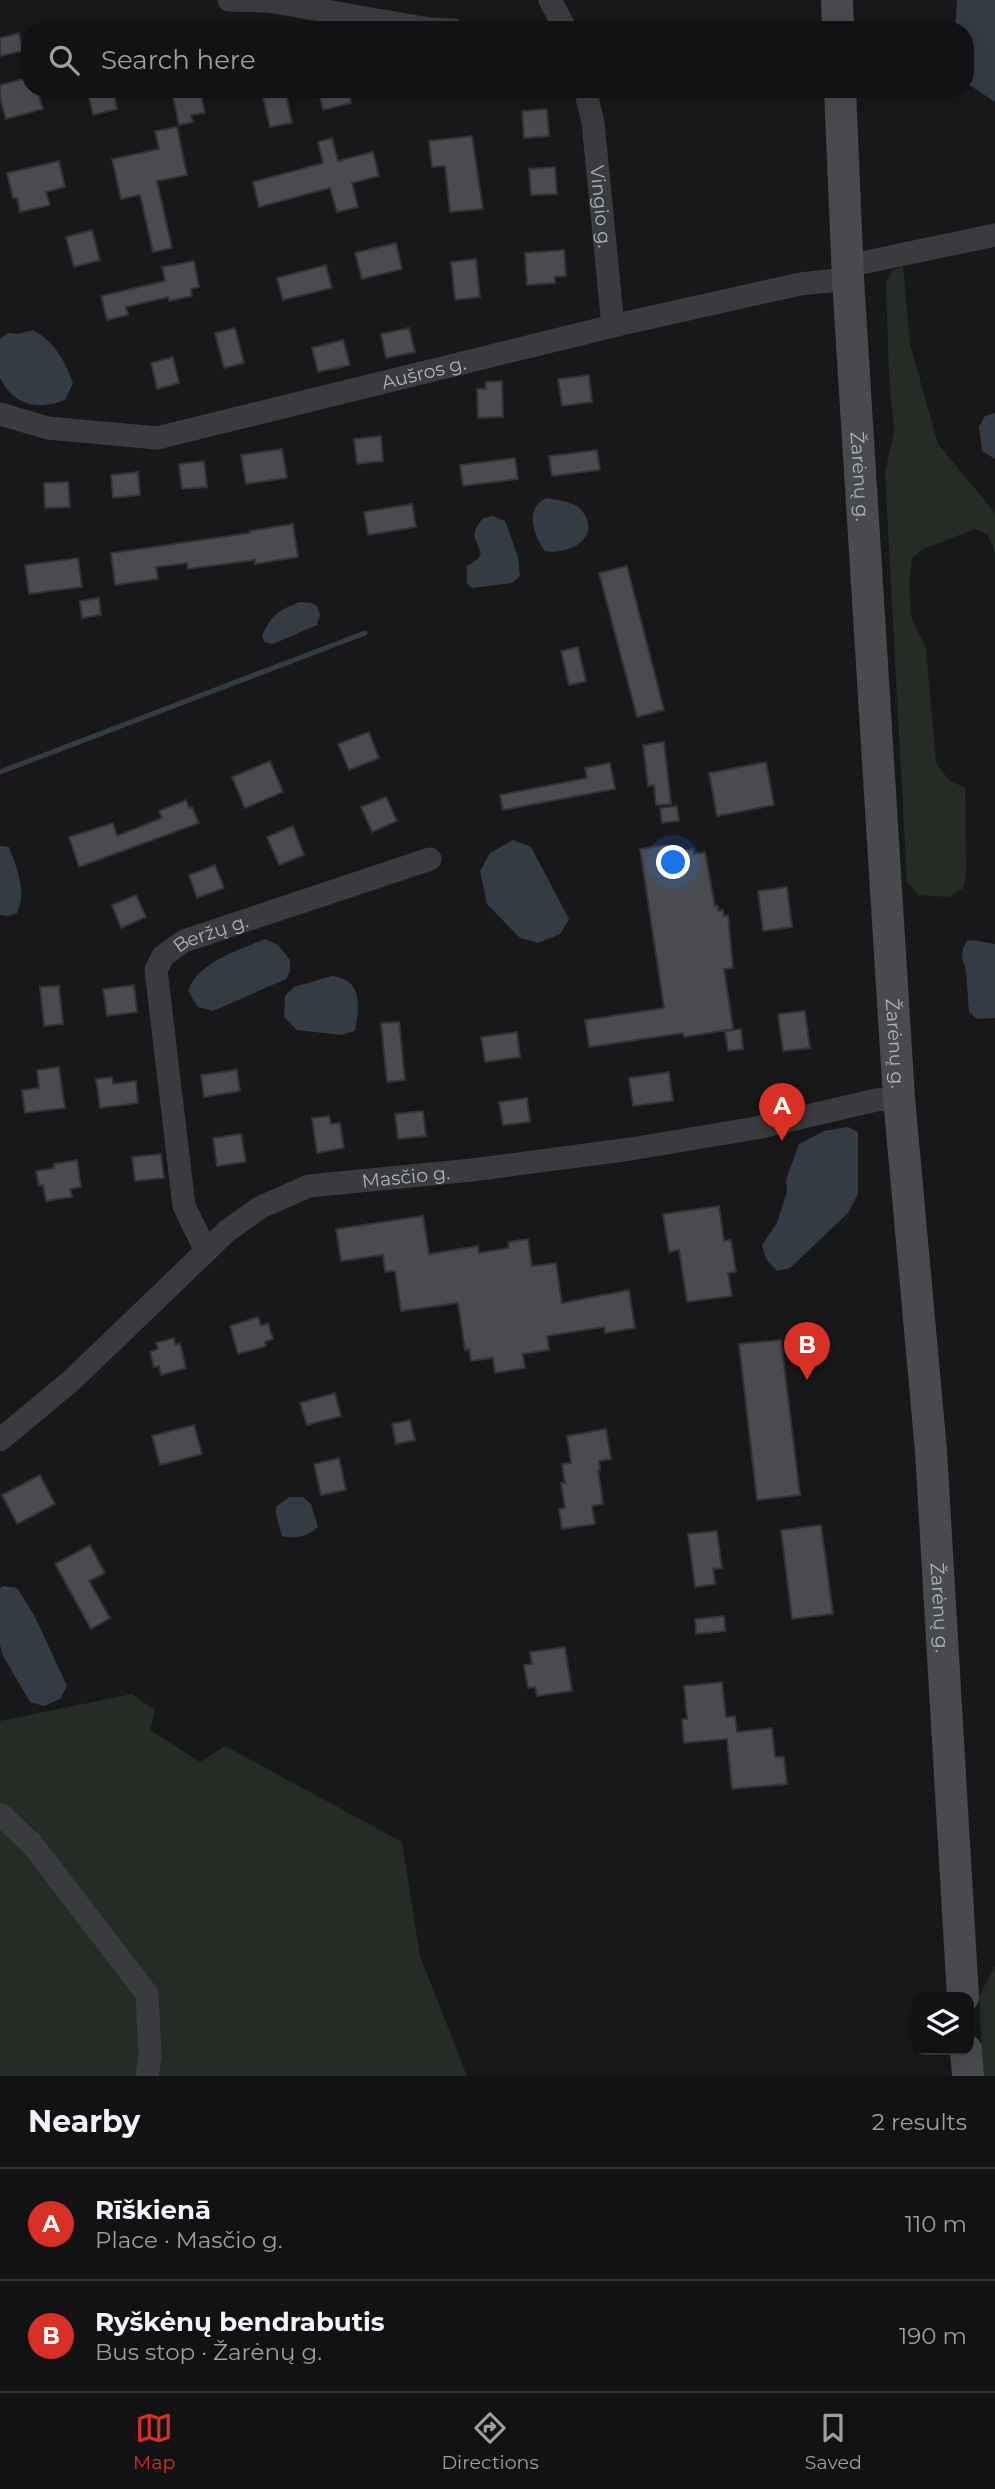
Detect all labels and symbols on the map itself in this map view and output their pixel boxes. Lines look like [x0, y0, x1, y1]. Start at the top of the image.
street label: Vingio g. [585, 164, 616, 249]
street label: Aušros g. [379, 352, 468, 394]
street label: Žarėnų g. [846, 431, 874, 522]
your location [656, 845, 690, 879]
street label: Beržų g. [169, 909, 251, 957]
street label: Žarėnų g. [881, 998, 909, 1089]
pin: A [759, 1083, 805, 1141]
street label: Masčio g. [361, 1161, 451, 1193]
pin: B [784, 1322, 830, 1380]
street label: Žarėnų g. [926, 1562, 954, 1653]

